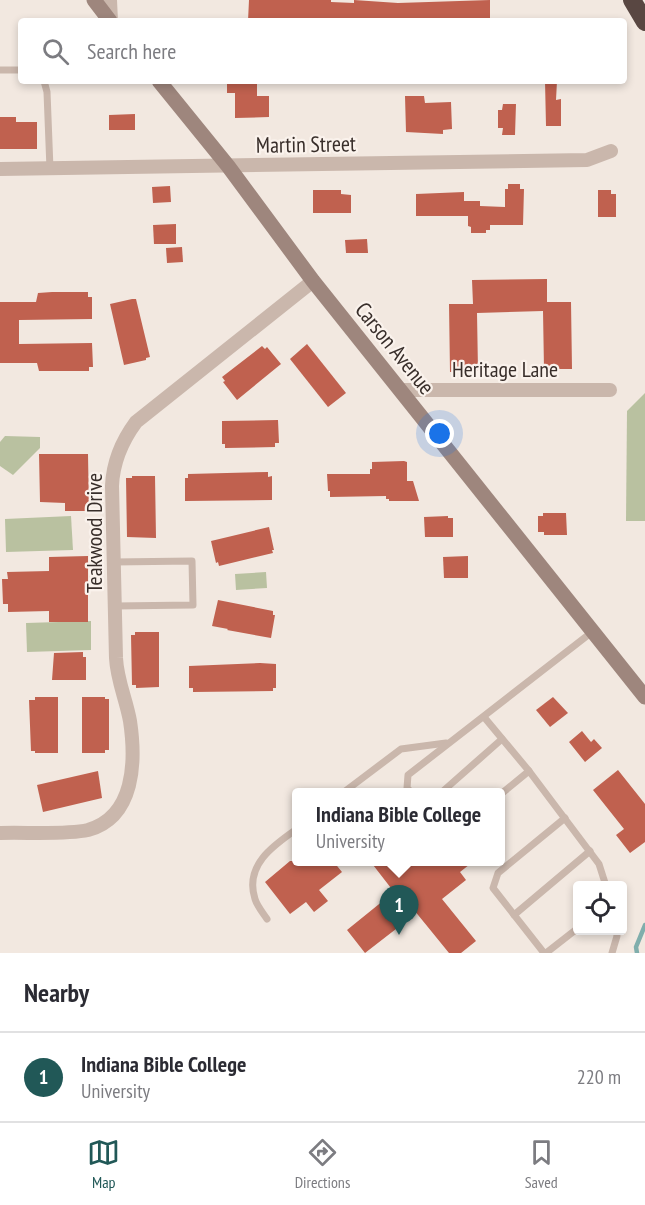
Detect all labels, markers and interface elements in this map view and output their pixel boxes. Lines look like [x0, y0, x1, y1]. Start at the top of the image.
search box [18, 18, 627, 84]
icon: search [39, 35, 72, 68]
text: Search here [87, 37, 176, 65]
street label: Martin Street [256, 129, 356, 159]
street label: Carson Avenue [349, 296, 441, 400]
street label: Heritage Lane [452, 355, 558, 383]
your location [425, 419, 454, 448]
street label: Teakwood Drive [80, 473, 108, 593]
popup [292, 788, 505, 866]
text: Indiana Bible College [316, 800, 481, 828]
text: University [316, 828, 385, 854]
map controls [573, 881, 627, 935]
button: locate [573, 881, 627, 935]
pin: 1 [380, 886, 418, 935]
text: Nearby [24, 976, 89, 1009]
text: Indiana Bible College [81, 1050, 246, 1078]
text: 1 [39, 1064, 48, 1090]
text: 220 m [577, 1064, 621, 1090]
text: University [81, 1078, 150, 1104]
tab: Map [87, 1136, 120, 1192]
tab: Directions [295, 1136, 350, 1192]
tab: Saved [525, 1136, 558, 1192]

